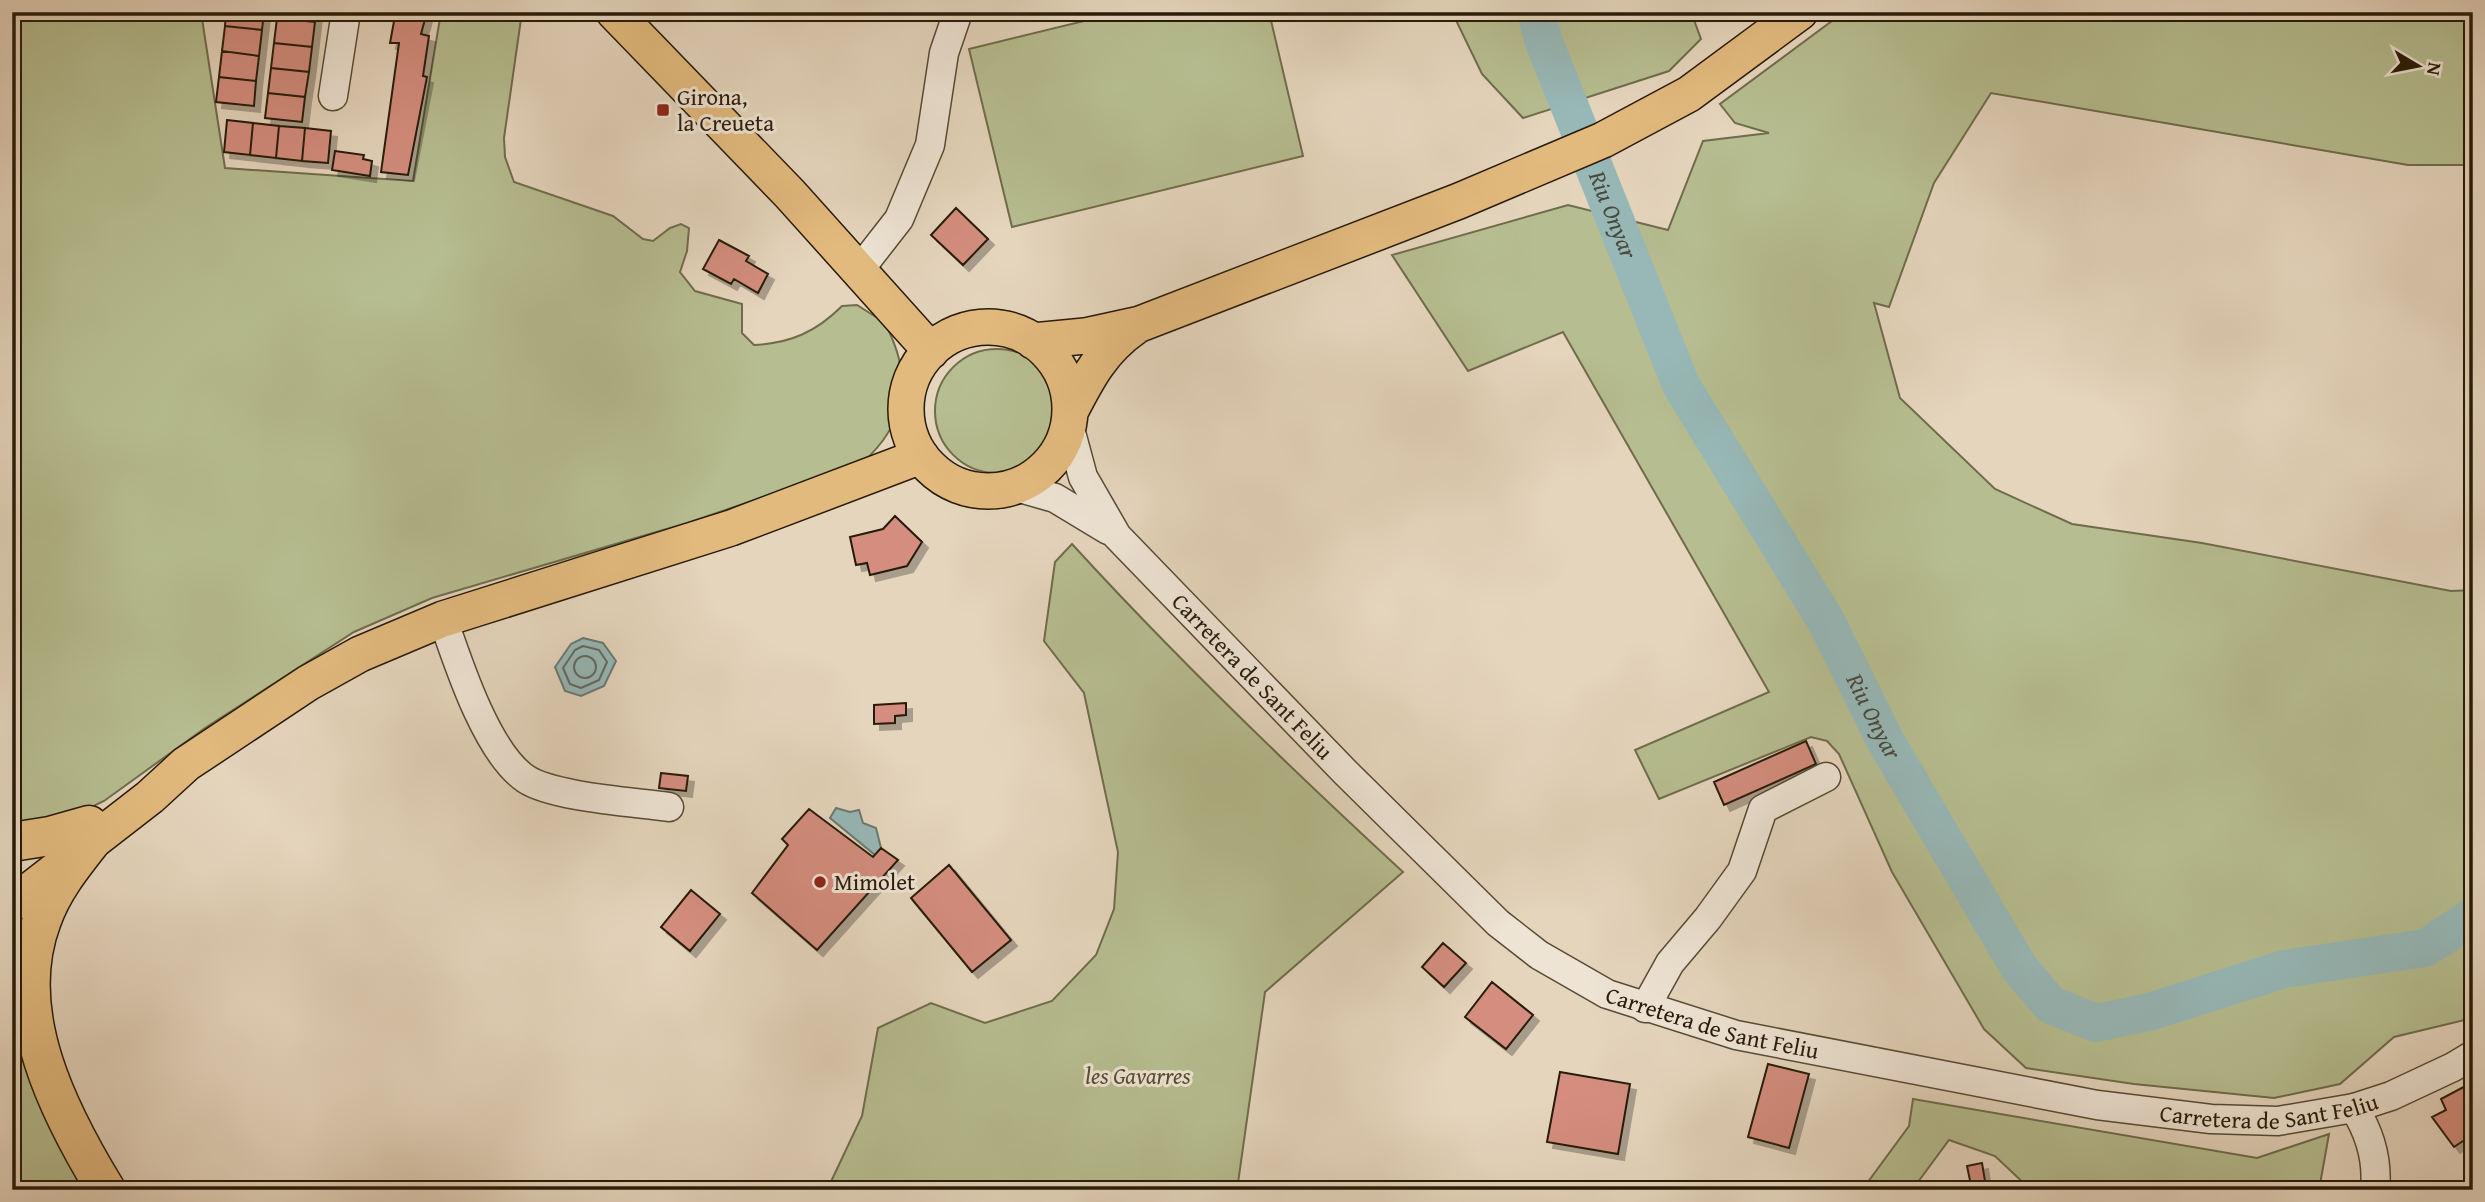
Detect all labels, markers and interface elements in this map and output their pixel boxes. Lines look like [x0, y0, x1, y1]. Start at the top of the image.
north arrow [2384, 32, 2454, 102]
text: N [2420, 60, 2450, 78]
place label: Girona, la Creueta [677, 80, 774, 139]
marker: Girona, la Creueta [655, 102, 671, 118]
water label: Riu Onyar [1580, 164, 1647, 265]
street label: Carretera de Sant Feliu [1165, 585, 1342, 767]
water label: Riu Onyar [1837, 666, 1911, 767]
place label: Mimolet [834, 865, 915, 898]
marker: Mimolet [812, 874, 828, 890]
street label: Carretera de Sant Feliu [1602, 978, 1822, 1067]
park label: les Gavarres [1085, 1059, 1191, 1092]
street label: Carretera de Sant Feliu [2158, 1084, 2383, 1137]

